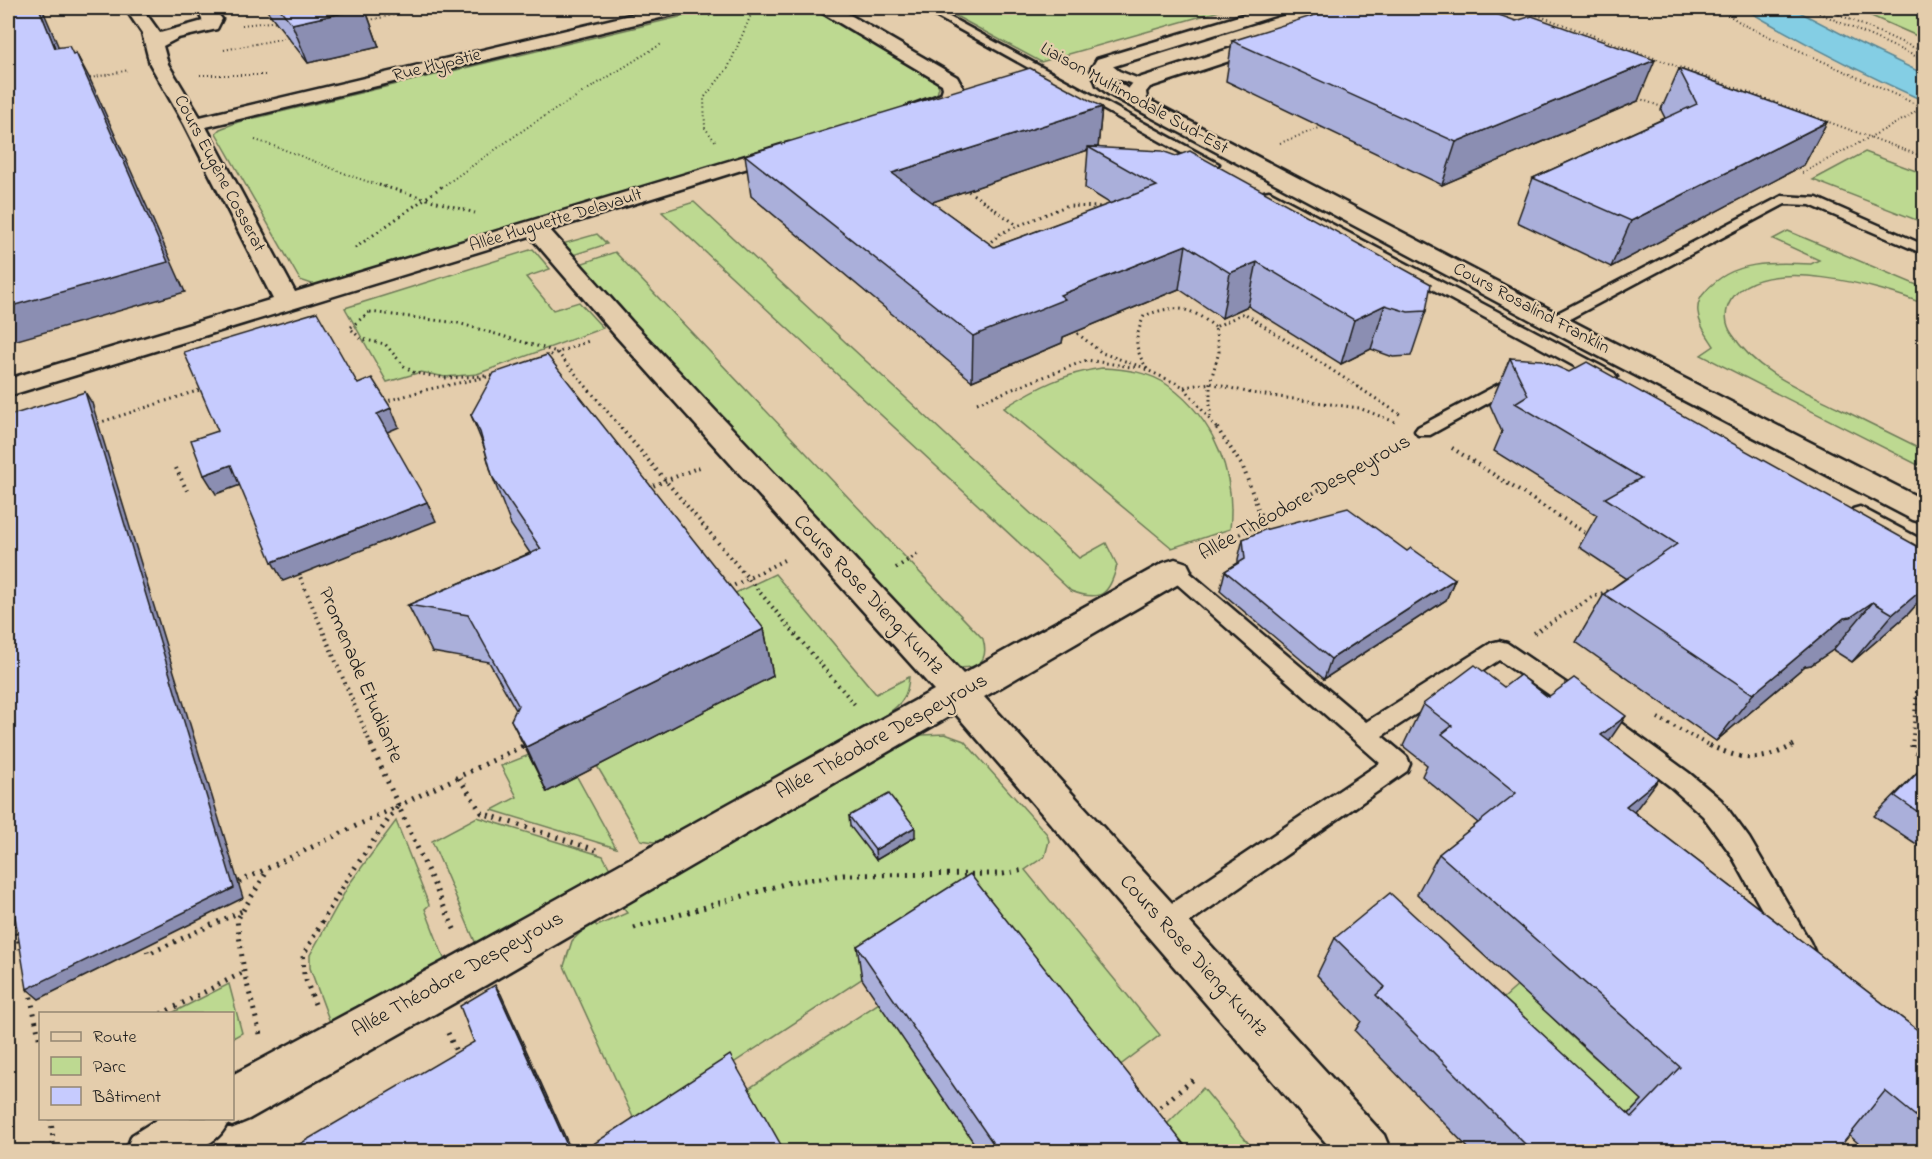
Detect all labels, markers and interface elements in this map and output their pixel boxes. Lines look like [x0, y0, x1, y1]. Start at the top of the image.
street label: Liaison Multimodale Sud-Est [1035, 36, 1233, 162]
street label: Rue Hypatie [390, 42, 485, 90]
street label: Cours Eugène Cosserat [166, 91, 271, 258]
street label: Allée Huguette Delavault [466, 182, 646, 261]
street label: Cours Rosalind Franklin [1448, 257, 1614, 361]
street label: Allée Théodore Despeyrous [1193, 427, 1417, 571]
street label: Cours Rose Dieng-Kuntz [784, 508, 950, 683]
street label: Promenade Etudiante [310, 583, 411, 768]
street label: Allée Théodore Despeyrous [770, 666, 994, 810]
street label: Cours Rose Dieng-Kuntz [1110, 868, 1274, 1045]
street label: Allée Théodore Despeyrous [346, 904, 570, 1048]
legend [39, 1012, 234, 1120]
text: Route [93, 1025, 138, 1051]
text: Parc [93, 1055, 126, 1081]
text: Bâtiment [92, 1085, 161, 1111]

